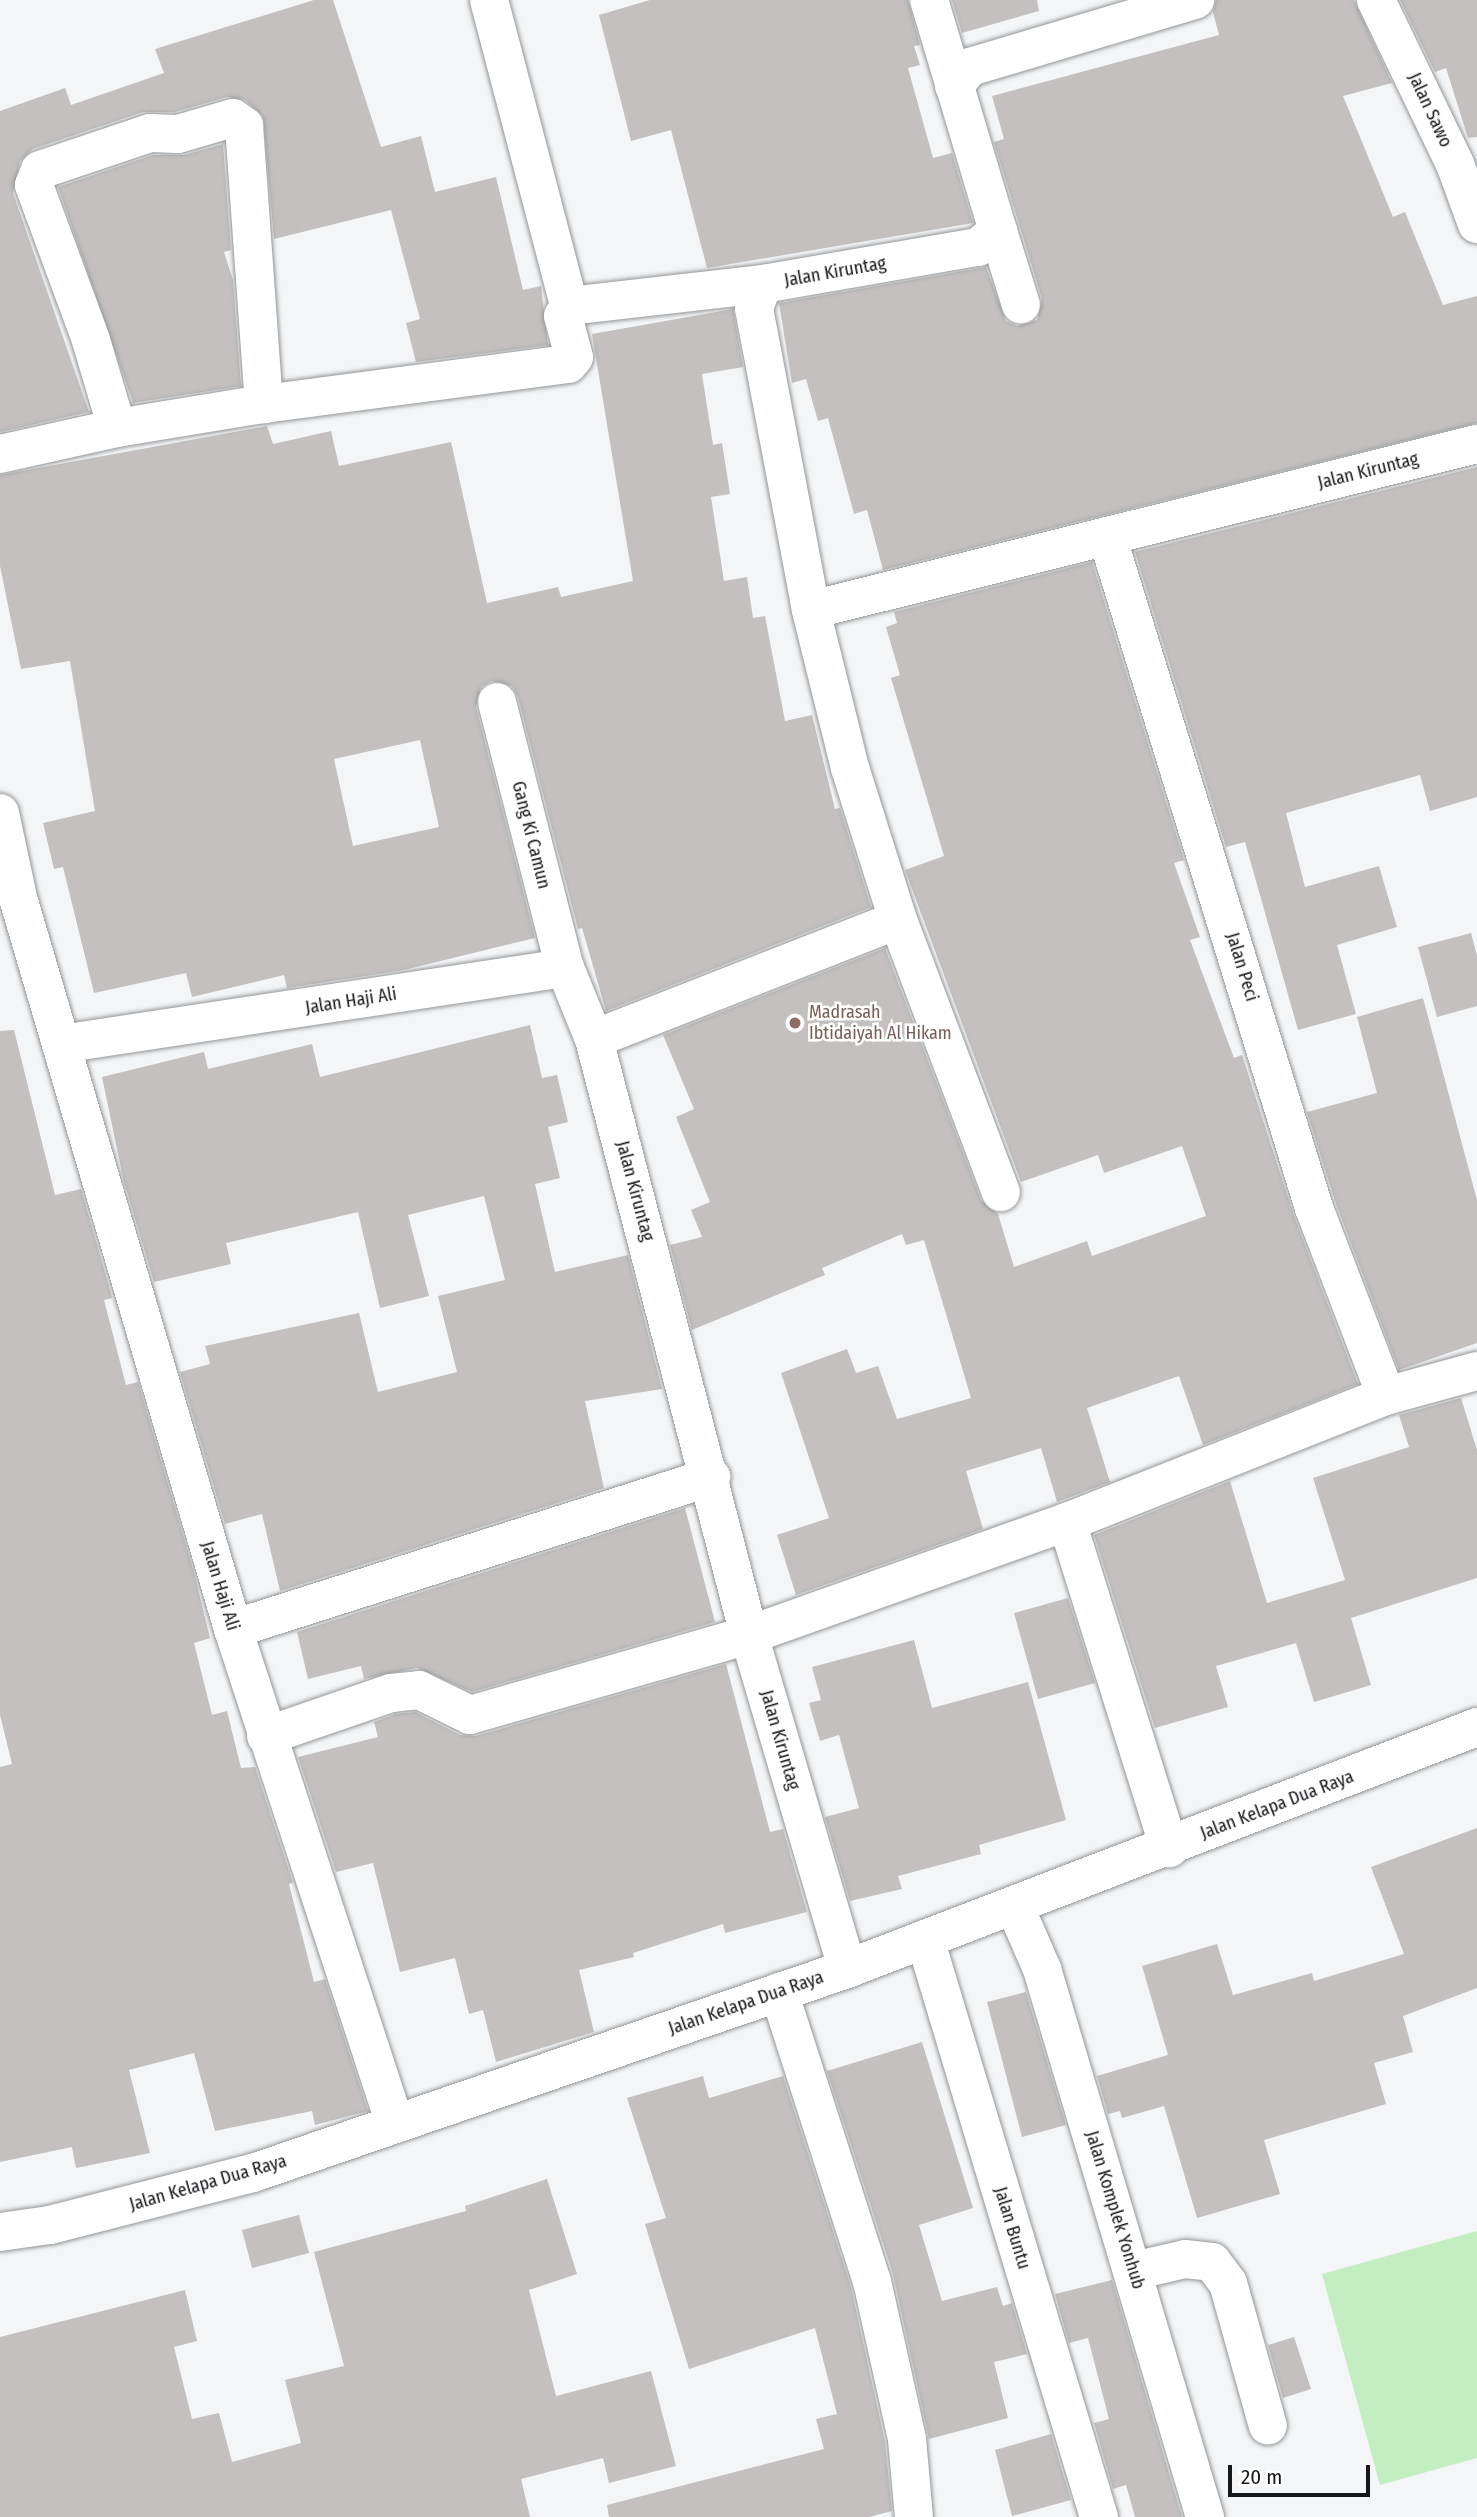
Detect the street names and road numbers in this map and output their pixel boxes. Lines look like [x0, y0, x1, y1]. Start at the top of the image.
street label: Jalan Sawo [1403, 69, 1457, 151]
street label: Jalan Kiruntag [782, 252, 888, 292]
street label: Jalan Kiruntag [1315, 448, 1421, 494]
street label: Gang Ki Camun [507, 779, 555, 891]
street label: Jalan Peci [1221, 930, 1263, 1004]
street label: Jalan Haji Ali [304, 983, 398, 1019]
street label: Jalan Kiruntag [611, 1139, 659, 1243]
street label: Jalan Haji Ali [196, 1539, 244, 1633]
street label: Jalan Kiruntag [755, 1688, 805, 1792]
street label: Jalan Kelapa Dua Raya [1197, 1766, 1357, 1844]
street label: Jalan Kelapa Dua Raya [666, 1966, 826, 2040]
street label: Jalan Komplek Yonhub [1081, 2128, 1149, 2292]
street label: Jalan Kelapa Dua Raya [127, 2150, 289, 2216]
street label: Jalan Buntu [989, 2184, 1035, 2272]

